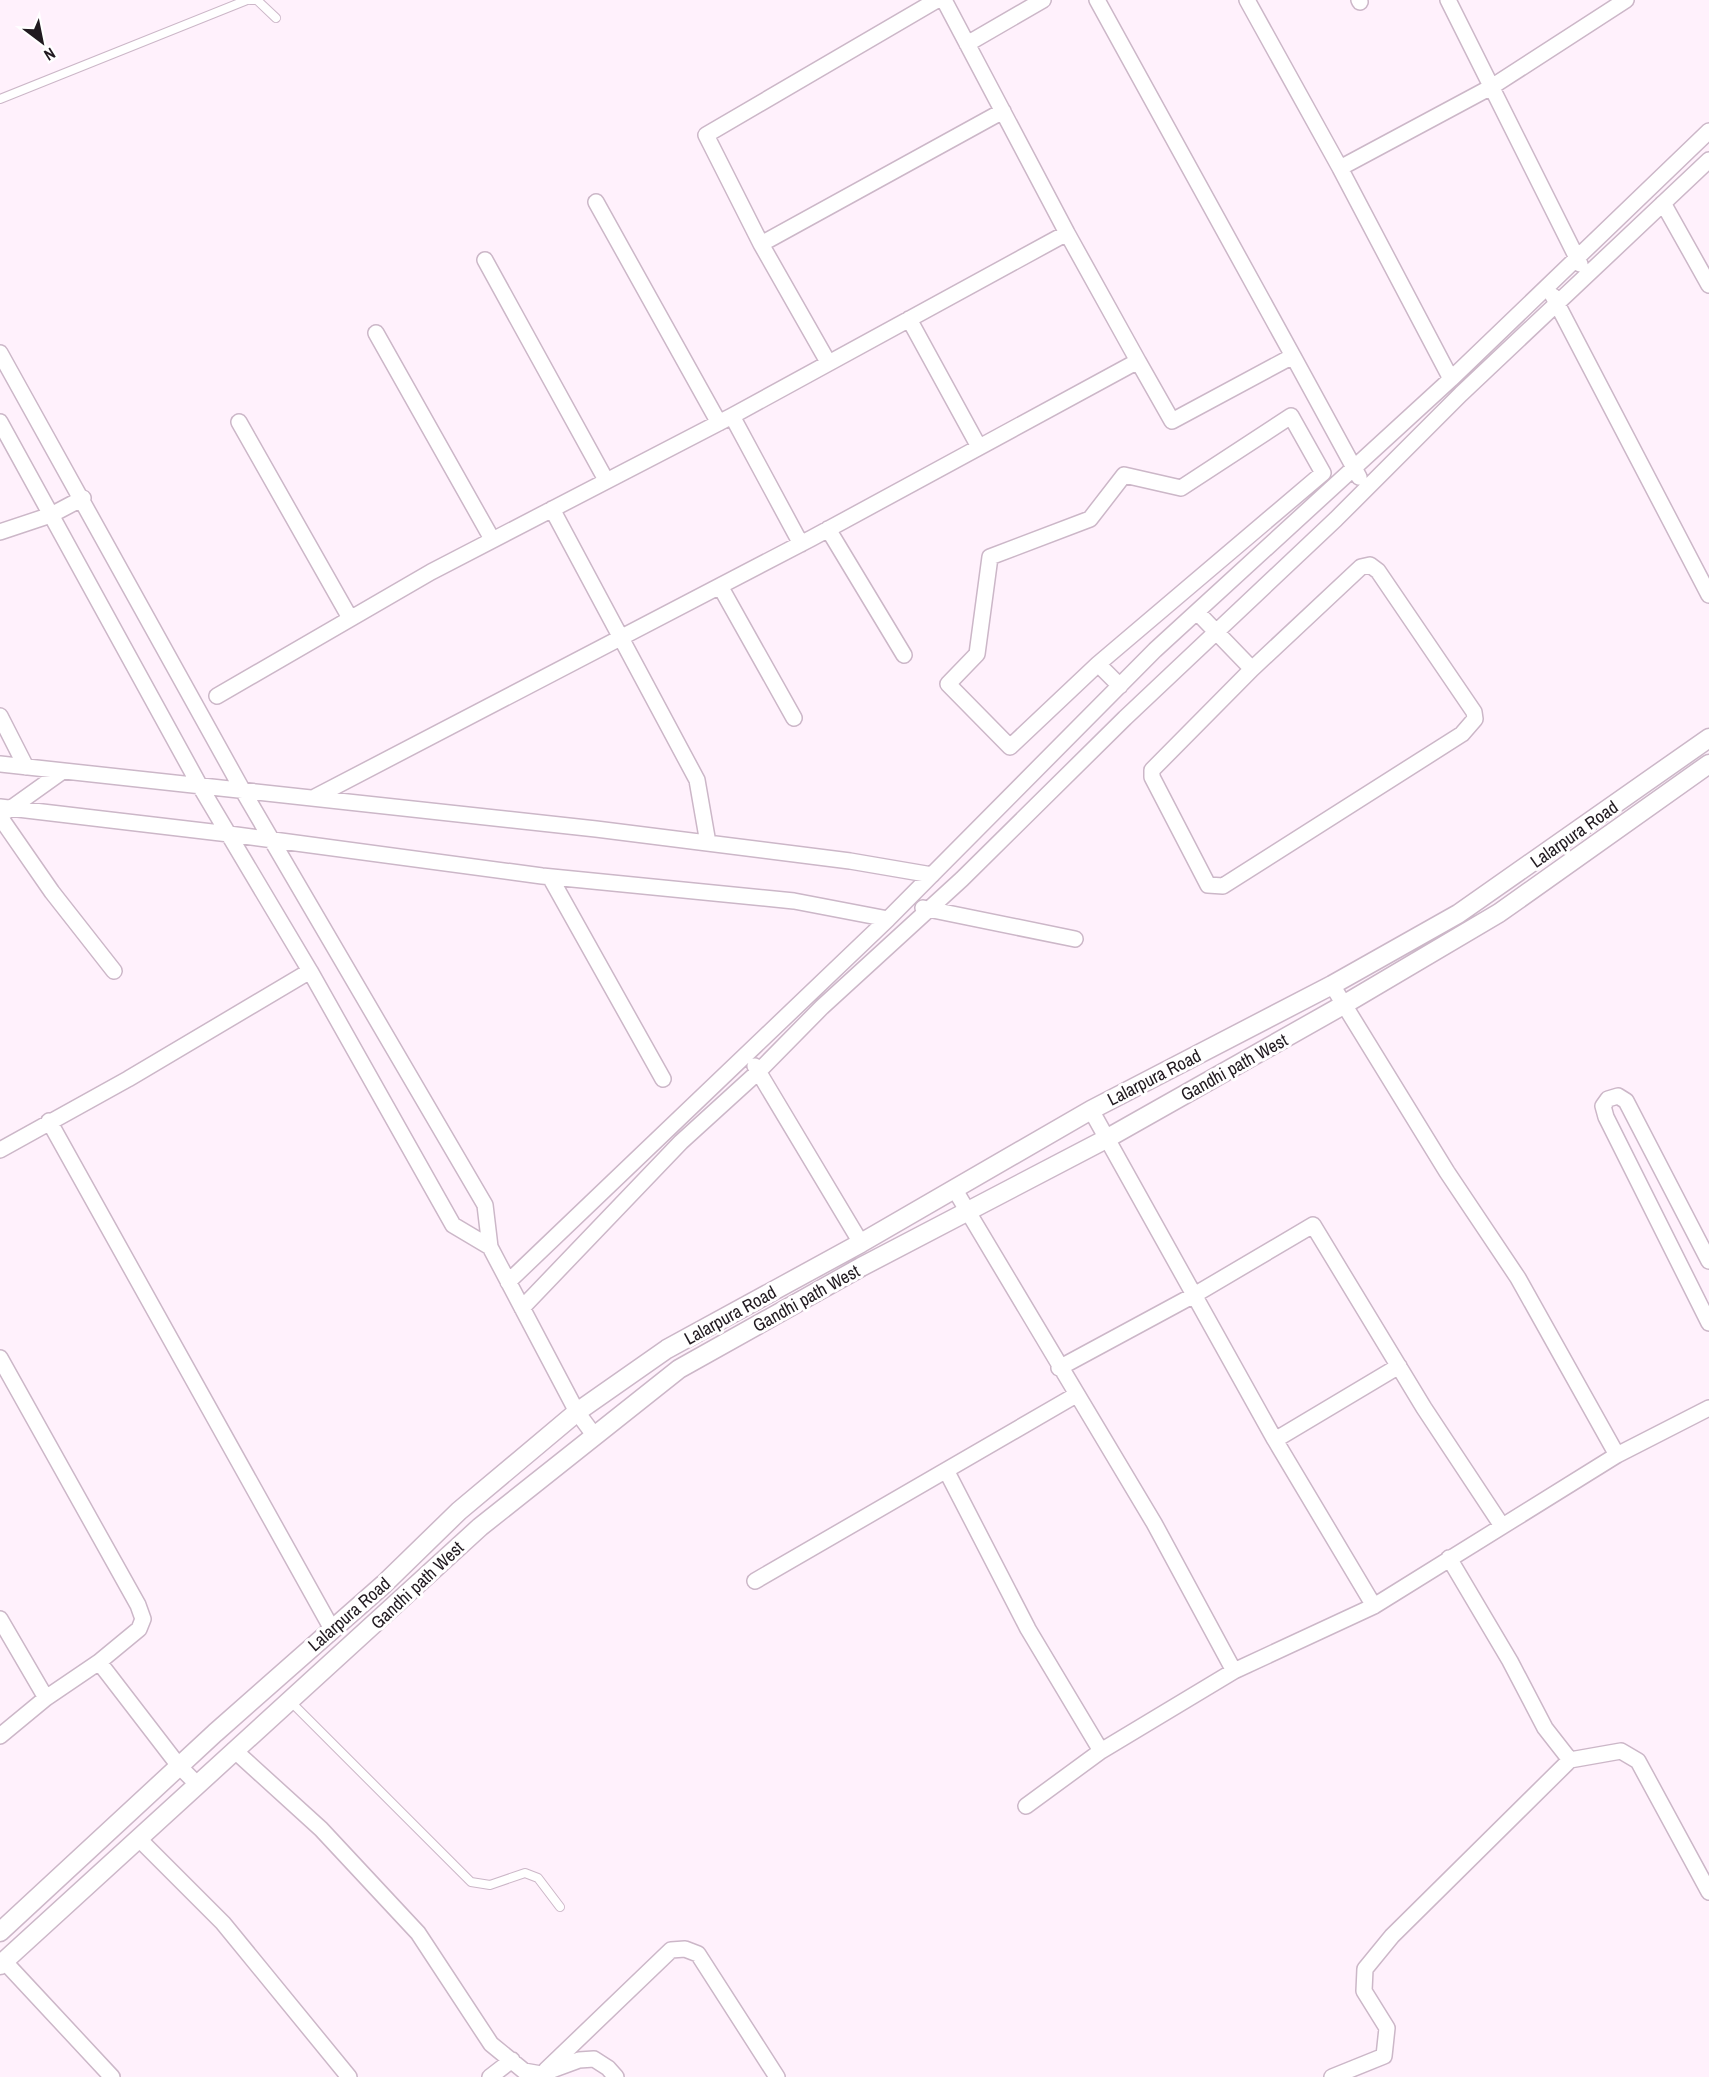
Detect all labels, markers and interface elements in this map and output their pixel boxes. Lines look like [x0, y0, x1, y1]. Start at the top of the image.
north arrow [12, 12, 72, 72]
text: N [40, 43, 60, 67]
street label: Lalarpura Road [1525, 795, 1623, 873]
street label: Gandhi path West [1176, 1027, 1292, 1107]
street label: Lalarpura Road [1103, 1043, 1205, 1111]
street label: Gandhi path West [748, 1258, 864, 1338]
street label: Lalarpura Road [679, 1279, 781, 1351]
street label: Gandhi path West [365, 1535, 469, 1635]
street label: Lalarpura Road [302, 1571, 396, 1657]

